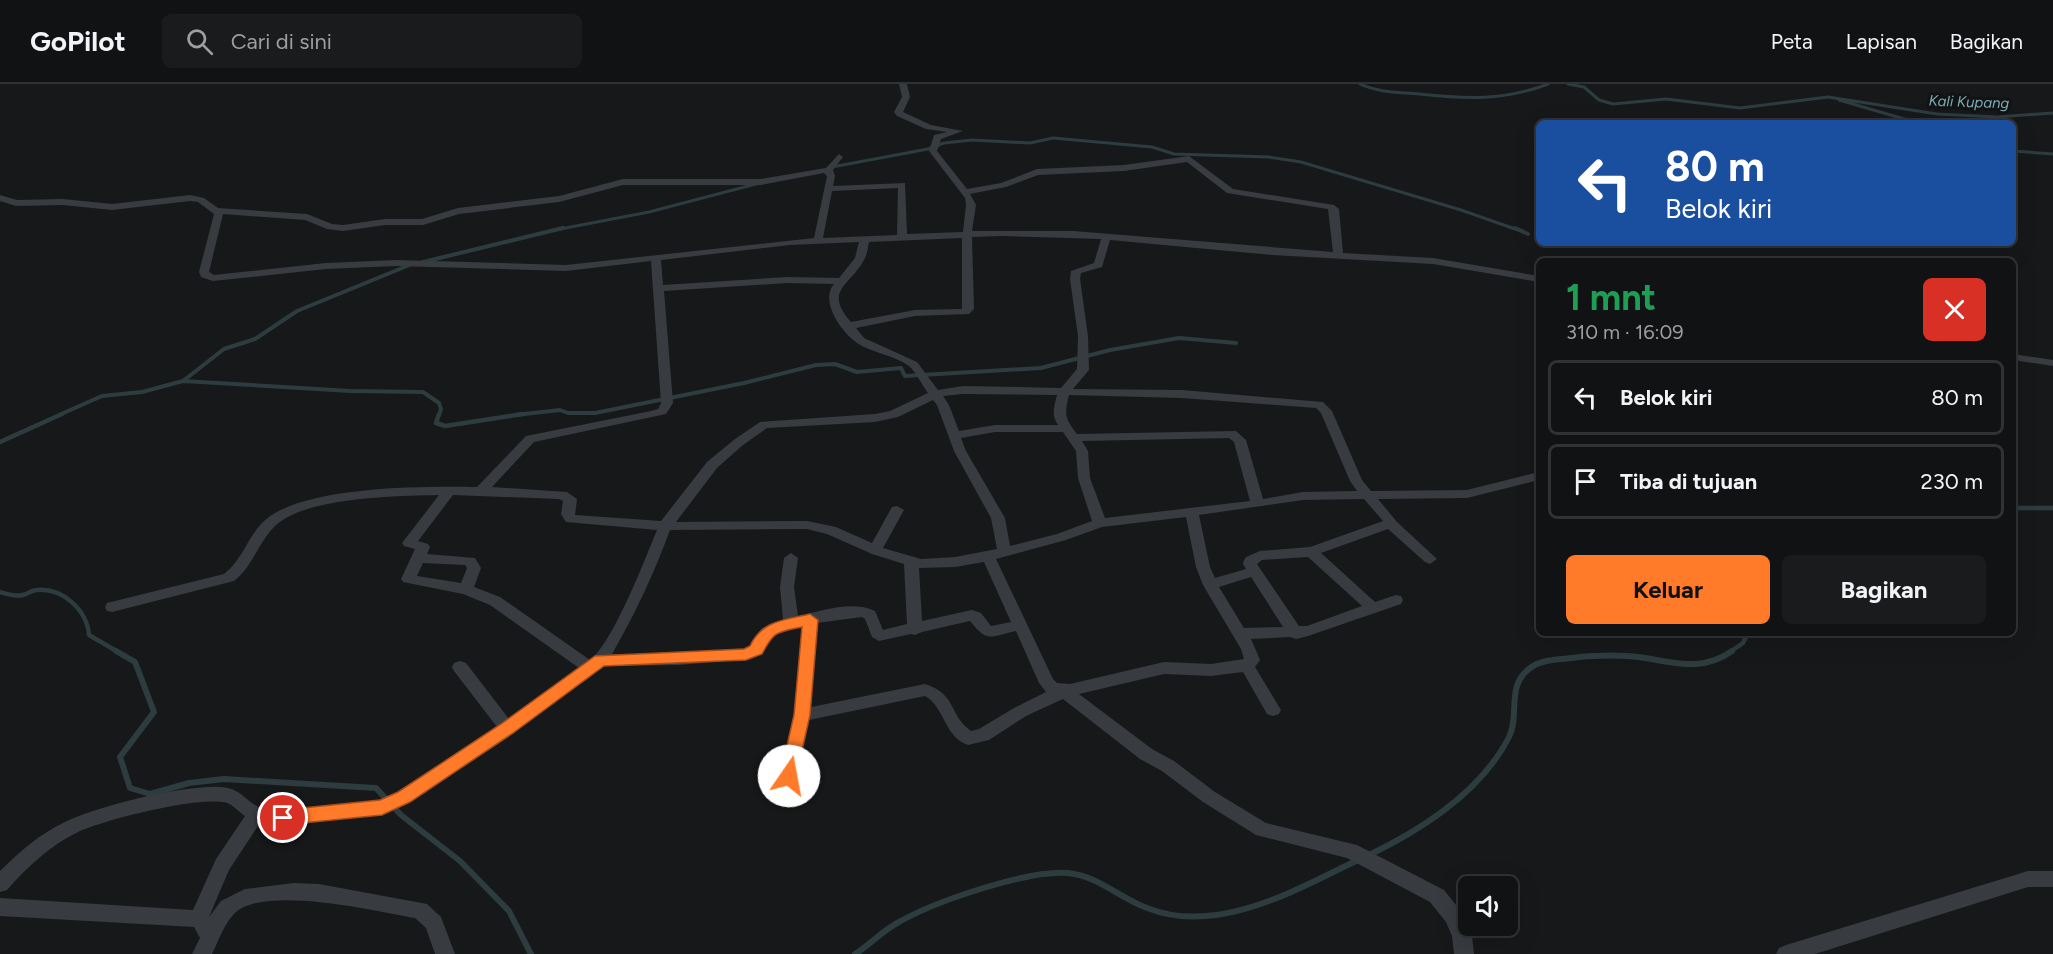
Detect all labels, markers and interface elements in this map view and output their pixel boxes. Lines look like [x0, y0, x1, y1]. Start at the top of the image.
search box [162, 14, 582, 68]
text: GoPilot [30, 24, 126, 58]
icon: search [183, 25, 216, 58]
text: Cari di sini [231, 28, 332, 55]
text: Peta [1771, 29, 1813, 54]
text: Lapisan [1846, 29, 1917, 54]
text: Bagikan [1950, 29, 2023, 54]
water label: Kali Kupang [1928, 92, 2010, 112]
text: 80 m [1665, 141, 1765, 192]
icon: left [1566, 144, 1644, 222]
text: Belok kiri [1665, 192, 1772, 225]
text: 1 mnt [1566, 276, 1656, 319]
button: close [1923, 278, 1986, 341]
text: 310 m · 16:09 [1566, 320, 1684, 344]
icon: left [1569, 381, 1602, 414]
text: Belok kiri [1620, 384, 1713, 411]
text: 80 m [1931, 384, 1983, 411]
icon: arrive [1569, 465, 1602, 498]
text: Tiba di tujuan [1620, 468, 1757, 495]
text: 230 m [1920, 468, 1983, 495]
button: Keluar [1566, 555, 1770, 624]
button: Bagikan [1782, 555, 1986, 624]
position arrow [757, 744, 821, 808]
pin [257, 792, 308, 843]
icon: arrive [266, 801, 299, 834]
map controls [1458, 876, 1518, 936]
button: sound [1458, 876, 1518, 936]

